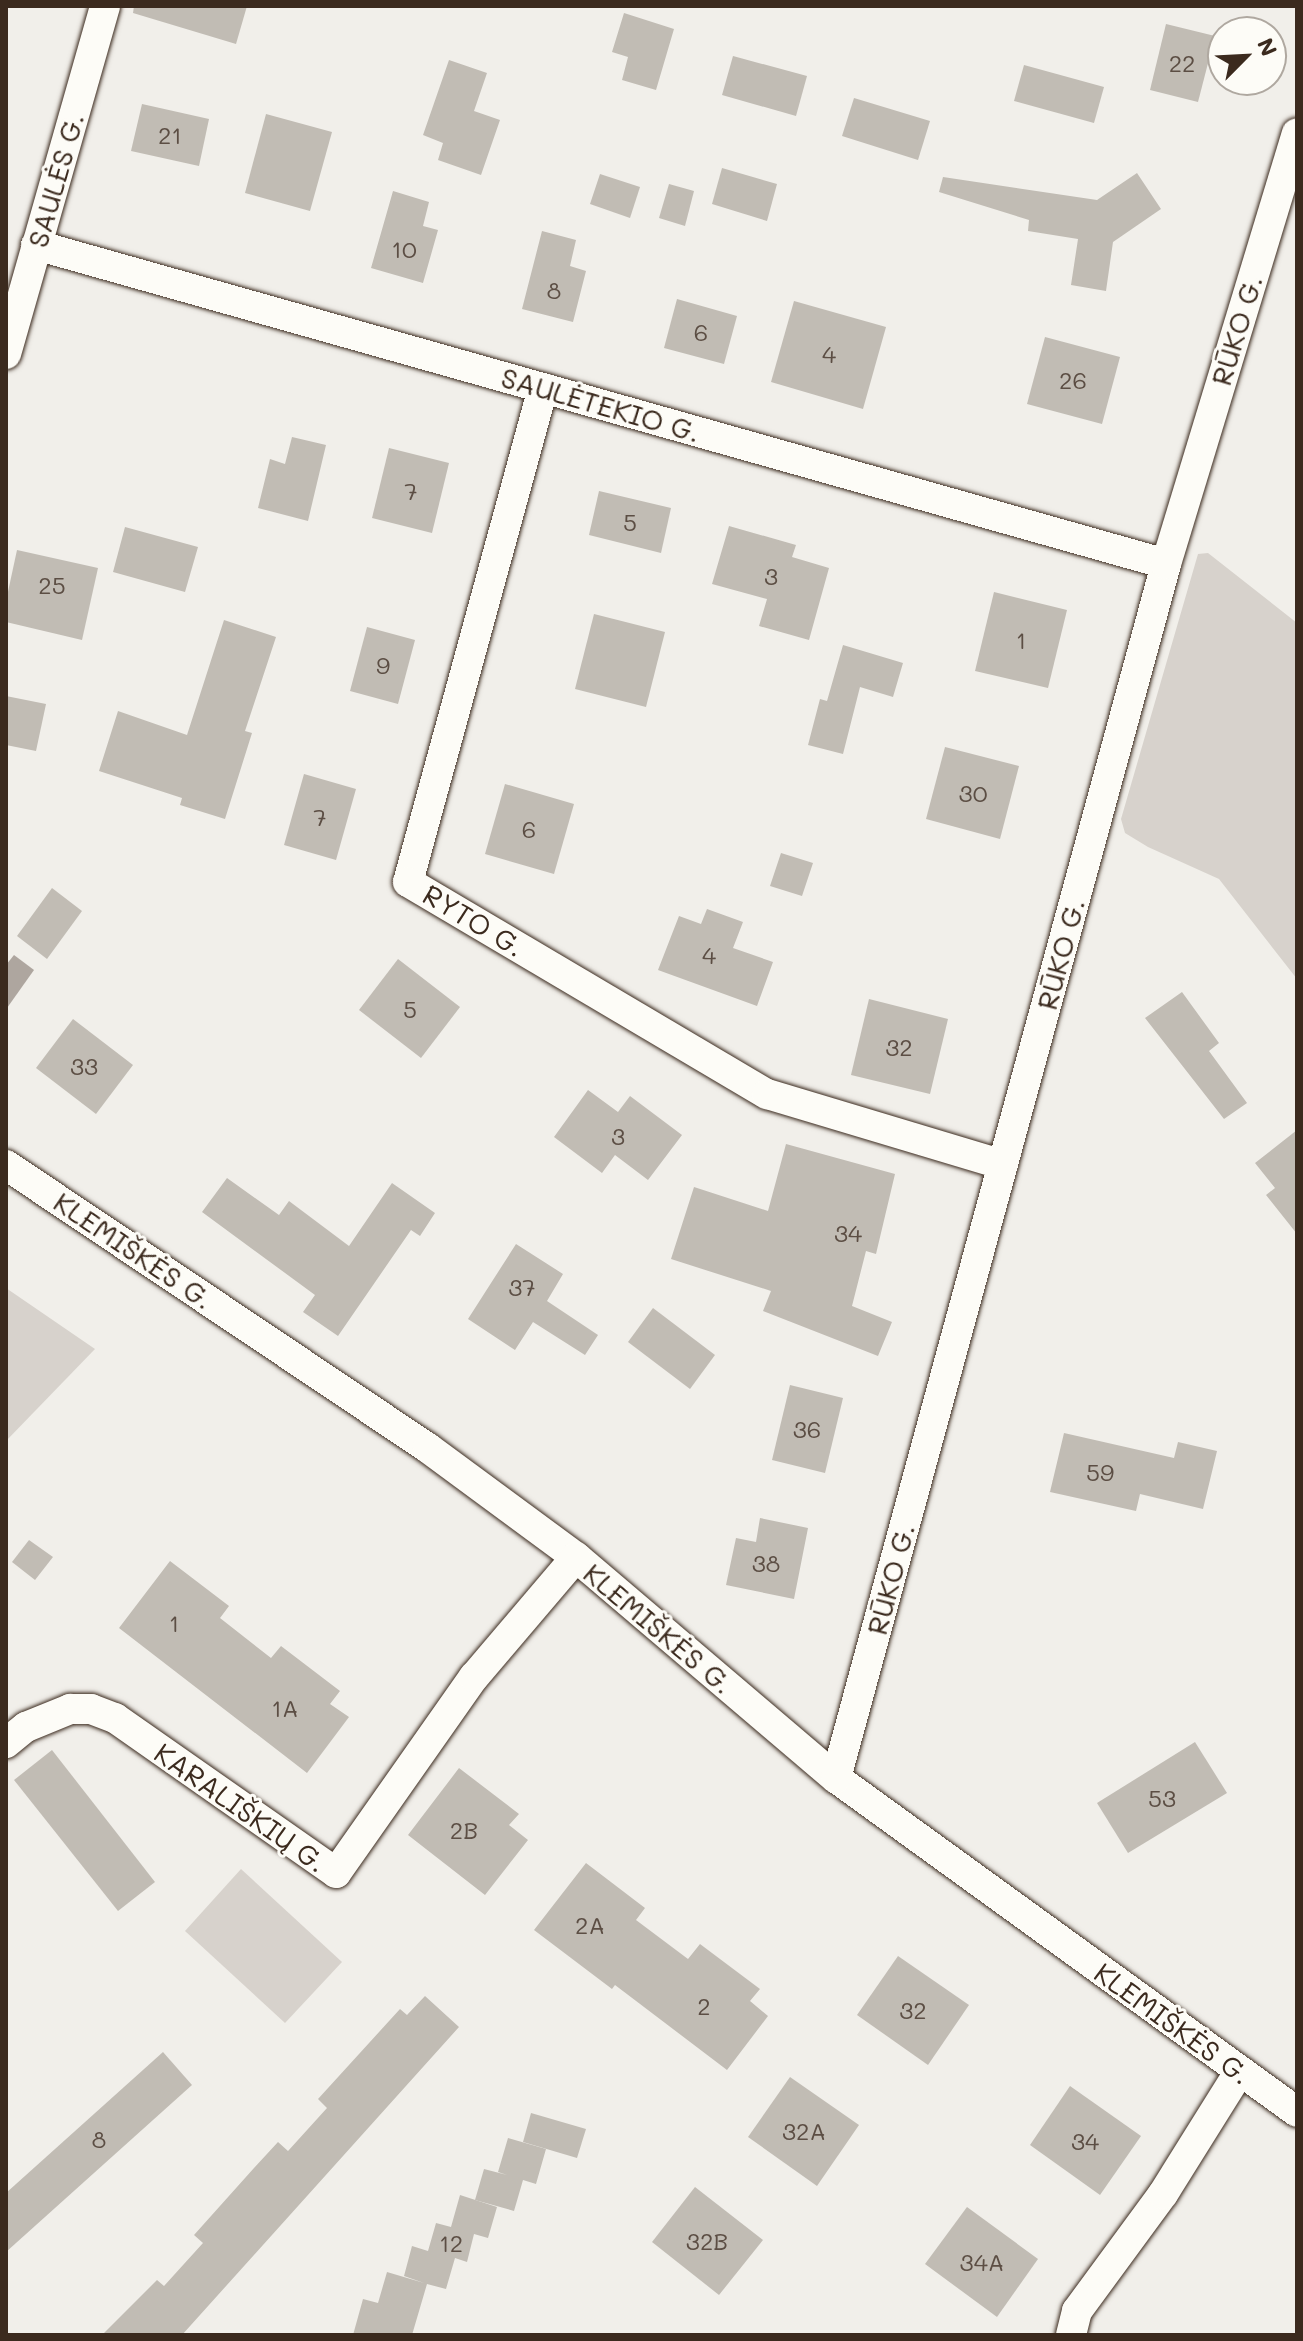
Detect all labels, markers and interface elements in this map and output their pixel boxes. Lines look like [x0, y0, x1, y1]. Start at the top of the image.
north arrow [1207, 16, 1287, 96]
text: N [1251, 33, 1284, 60]
house number: 22 [1169, 49, 1195, 77]
street label: SAULĖS G. [20, 109, 90, 251]
house number: 21 [158, 121, 182, 149]
house number: 10 [391, 235, 417, 263]
street label: RŪKO G. [1203, 271, 1269, 389]
house number: 8 [547, 276, 561, 304]
house number: 6 [694, 318, 708, 346]
house number: 4 [822, 340, 836, 368]
street label: SAULĖTEKIO G. [498, 360, 704, 448]
house number: 26 [1059, 366, 1087, 394]
house number: 7 [404, 477, 418, 505]
house number: 5 [623, 508, 637, 536]
house number: 3 [764, 562, 778, 590]
house number: 25 [38, 571, 66, 599]
house number: 1 [1016, 626, 1026, 654]
house number: 9 [376, 651, 390, 679]
house number: 30 [959, 779, 987, 807]
house number: 7 [313, 803, 327, 831]
house number: 6 [522, 815, 536, 843]
street label: RYTO G. [417, 877, 531, 963]
street label: RŪKO G. [1029, 895, 1091, 1013]
house number: 4 [702, 941, 716, 969]
house number: 5 [403, 995, 417, 1023]
house number: 32 [885, 1033, 913, 1061]
house number: 33 [70, 1052, 98, 1080]
house number: 3 [611, 1122, 625, 1150]
street label: KLEMIŠKĖS G. [48, 1184, 220, 1316]
house number: 34 [834, 1219, 862, 1247]
house number: 37 [508, 1273, 536, 1301]
house number: 36 [793, 1415, 821, 1443]
house number: 59 [1086, 1458, 1114, 1486]
street label: RŪKO G. [859, 1520, 921, 1638]
house number: 38 [752, 1549, 780, 1577]
street label: KLEMIŠKĖS G. [577, 1556, 741, 1700]
house number: 1 [169, 1609, 179, 1637]
house number: 1A [271, 1694, 299, 1722]
street label: KARALIŠKIŲ G. [148, 1735, 334, 1879]
house number: 53 [1148, 1784, 1176, 1812]
house number: 2B [450, 1816, 478, 1844]
house number: 2A [575, 1911, 605, 1939]
street label: KLEMIŠKĖS G. [1088, 1955, 1258, 2091]
house number: 2 [697, 1992, 711, 2020]
house number: 32 [899, 1996, 927, 2024]
house number: 32A [782, 2117, 826, 2145]
house number: 8 [92, 2125, 106, 2153]
house number: 34 [1071, 2127, 1099, 2155]
house number: 32B [686, 2227, 728, 2255]
house number: 12 [439, 2229, 463, 2257]
house number: 34A [960, 2248, 1004, 2276]

